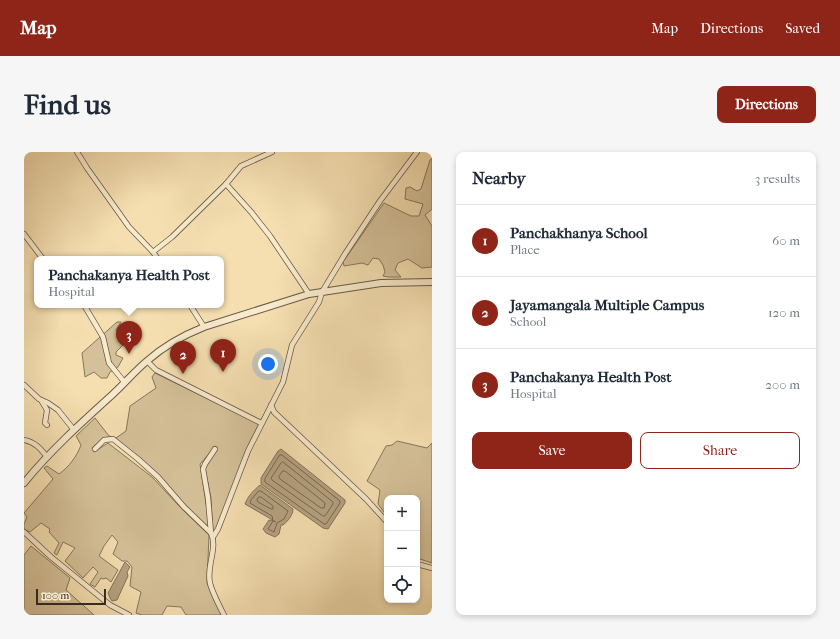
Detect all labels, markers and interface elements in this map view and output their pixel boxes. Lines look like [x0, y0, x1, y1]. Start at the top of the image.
text: Map [20, 17, 56, 39]
text: Map [651, 20, 678, 37]
text: Directions [700, 20, 763, 37]
text: Saved [785, 20, 820, 37]
button: Directions [717, 86, 816, 123]
text: Find us [24, 88, 111, 121]
text: Nearby [472, 168, 526, 188]
text: 3 results [755, 171, 800, 186]
text: Panchakhanya School [510, 224, 648, 242]
text: 1 [483, 233, 487, 248]
text: 60 m [772, 233, 800, 248]
text: Place [510, 242, 540, 257]
popup [34, 256, 224, 308]
text: Panchakanya Health Post [48, 266, 210, 284]
text: Hospital [48, 284, 95, 299]
text: Jayamangala Multiple Campus [510, 296, 704, 314]
text: 2 [482, 305, 488, 320]
text: 120 m [768, 305, 800, 320]
text: School [510, 314, 546, 329]
pin: 3 [116, 321, 142, 354]
pin: 1 [210, 339, 236, 372]
pin: 2 [170, 341, 196, 374]
your location [258, 354, 278, 374]
text: Panchakanya Health Post [510, 368, 672, 386]
text: 3 [482, 377, 488, 392]
text: 200 m [765, 377, 800, 392]
text: Hospital [510, 386, 557, 401]
button: Save [472, 432, 632, 469]
button: Share [640, 432, 800, 469]
map controls [384, 495, 420, 603]
button: + [384, 495, 420, 531]
button: − [384, 531, 420, 567]
button: locate [384, 567, 420, 603]
scale bar [36, 587, 106, 606]
text: 100 m [42, 589, 70, 602]

